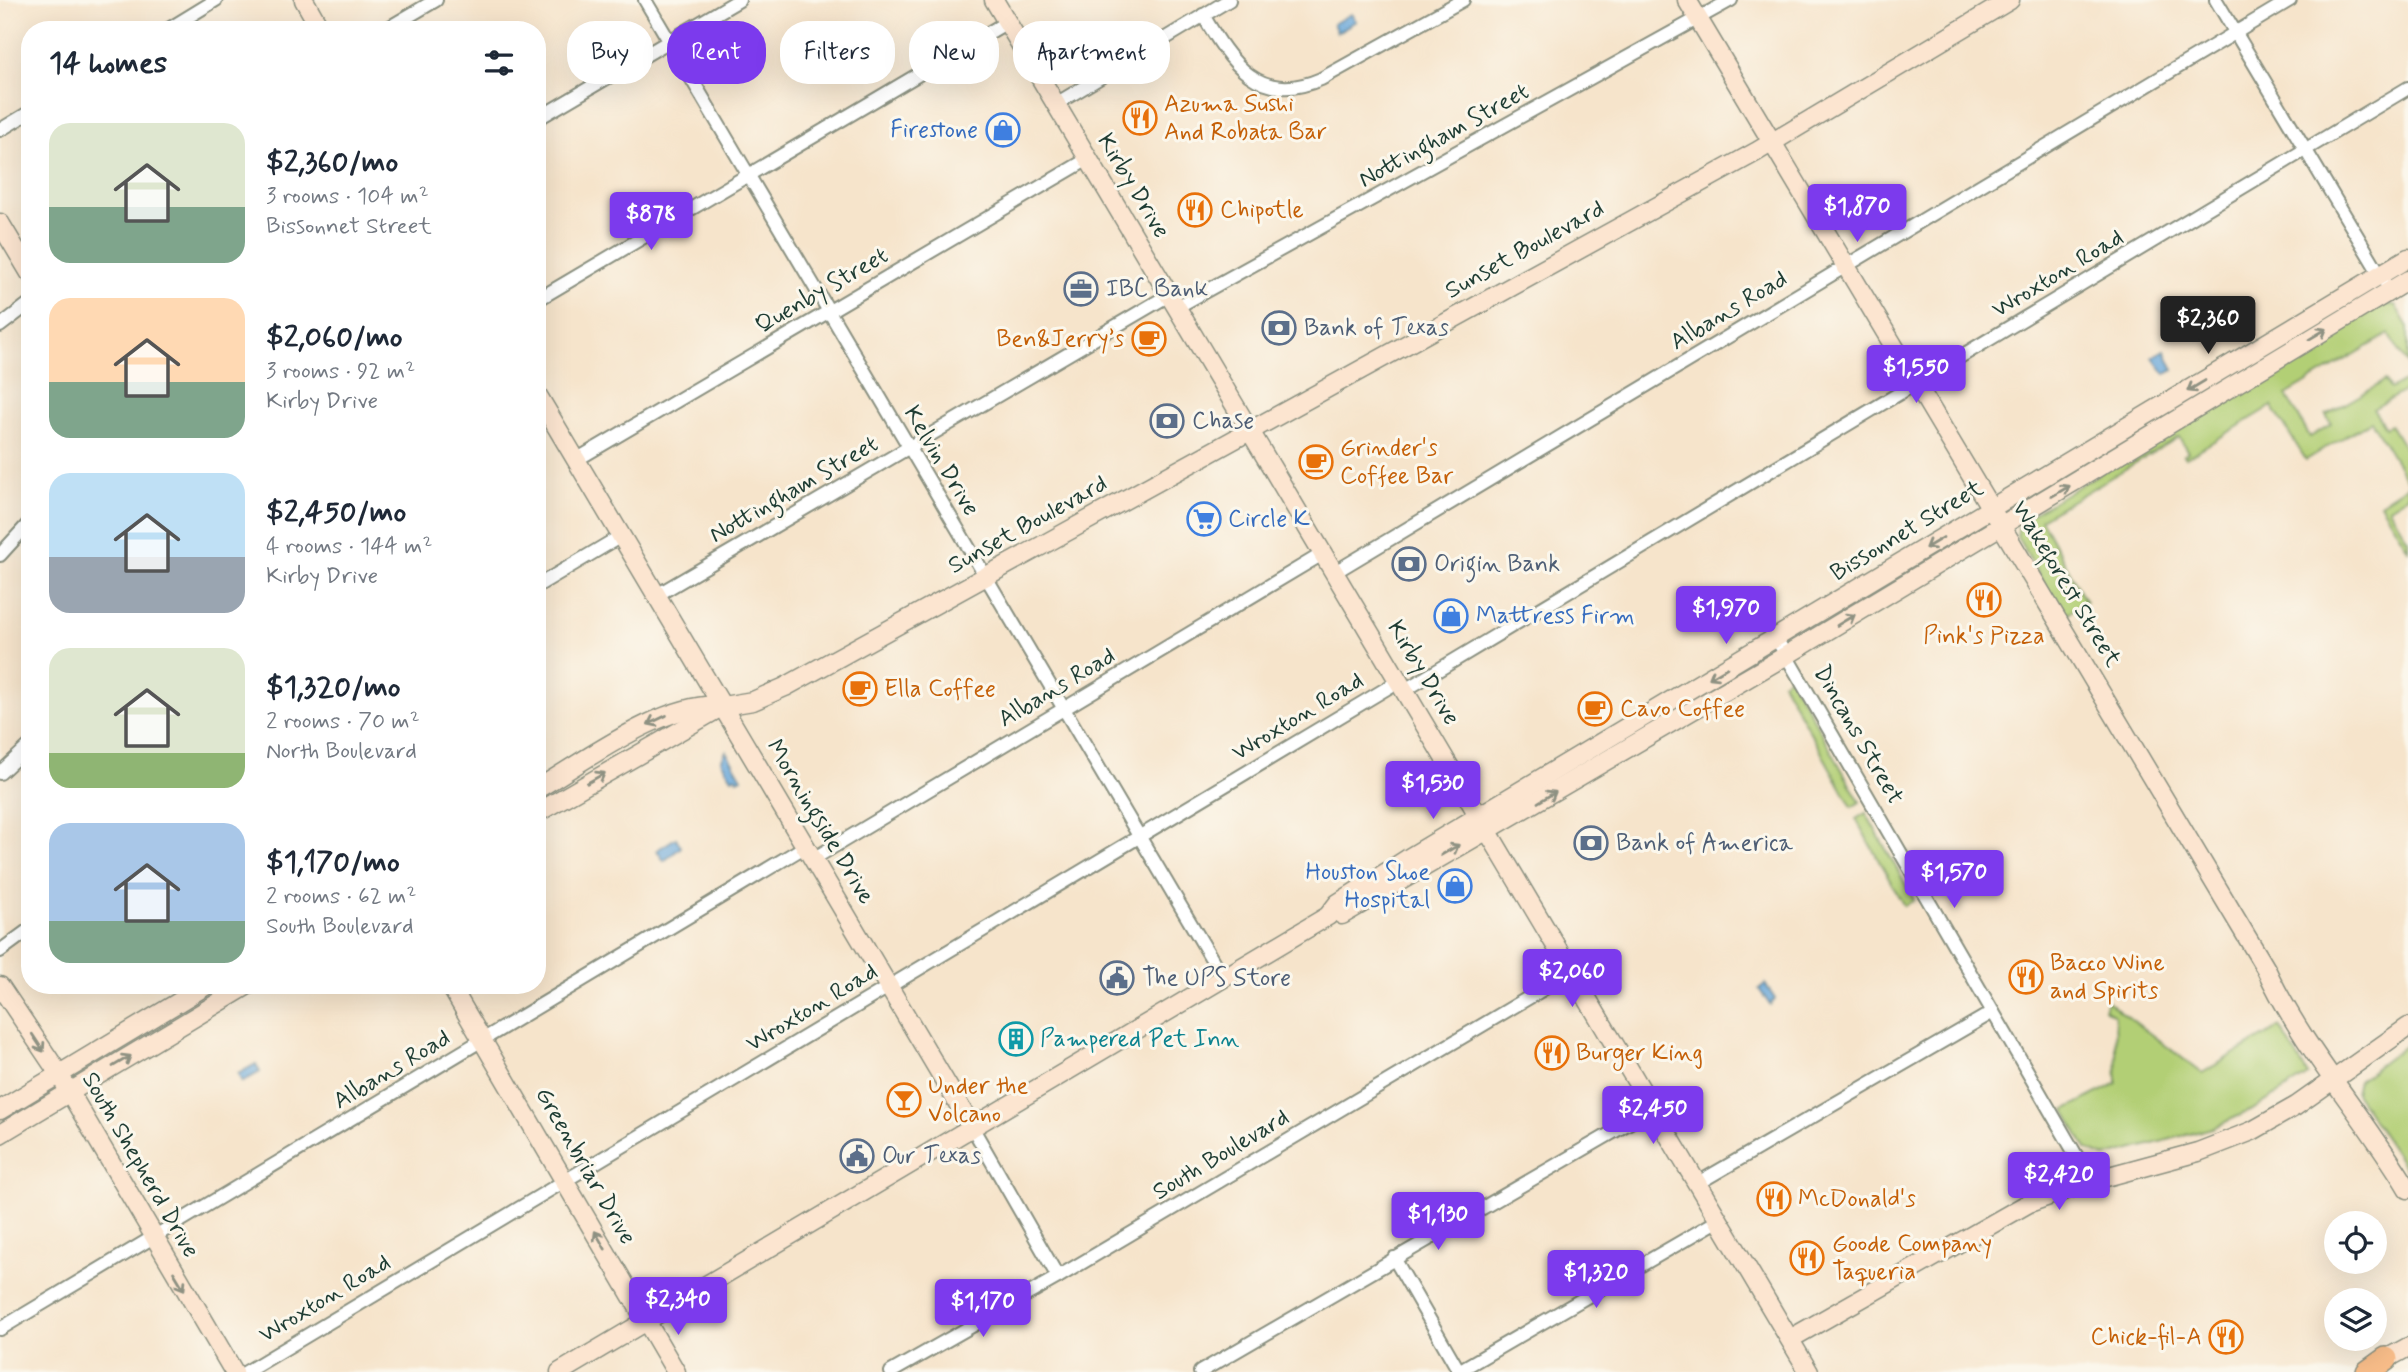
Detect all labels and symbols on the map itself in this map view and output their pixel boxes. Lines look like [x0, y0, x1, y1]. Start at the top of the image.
street label: Nottingham Street [1353, 76, 1536, 198]
place label: Azuma Sushi And Robata Bar [1164, 89, 1327, 148]
restaurant icon: Azuma Sushi And Robata Bar [1121, 99, 1159, 137]
shop icon: Firestone [984, 111, 1022, 149]
place label: Firestone [890, 115, 978, 146]
street label: Kirby Drive [1090, 128, 1176, 244]
pin: $1,870 [1800, 184, 1914, 244]
restaurant icon: Chipotle [1176, 191, 1214, 229]
pin: $878 [610, 192, 692, 252]
street label: Sunset Boulevard [1440, 193, 1610, 307]
place label: Chipotle [1220, 195, 1304, 226]
street label: Wroxton Road [1986, 223, 2130, 325]
street label: Quenby Street [750, 241, 894, 341]
street label: Albans Road [1665, 264, 1793, 358]
office icon: IBC Bank [1062, 270, 1100, 308]
place label: IBC Bank [1106, 274, 1208, 305]
pin: $2,360 [2151, 296, 2265, 356]
bank icon: Bank of Texas [1260, 309, 1298, 347]
place label: Bank of Texas [1304, 313, 1449, 344]
cafe icon: Ben&Jerry’s [1130, 320, 1168, 358]
place label: Ben&Jerry’s [996, 324, 1124, 355]
one-way arrow [2308, 326, 2328, 340]
pin: $1,550 [1859, 346, 1973, 405]
one-way arrow [2186, 379, 2206, 393]
street label: Kelvin Drive [896, 400, 986, 522]
bank icon: Chase [1148, 402, 1186, 440]
place label: Chase [1192, 406, 1254, 437]
street label: Nottingham Street [704, 429, 886, 554]
place label: Grinder's Coffee Bar [1340, 433, 1453, 492]
cafe icon: Grinder's Coffee Bar [1297, 443, 1335, 481]
street label: Sunset Boulevard [943, 468, 1113, 582]
street label: Bissonnet Street [1825, 473, 1989, 589]
one-way arrow [2051, 483, 2071, 497]
street label: Wakeforest Street [2002, 495, 2128, 674]
supermarket icon: Circle K [1185, 500, 1223, 538]
place label: Circle K [1228, 504, 1310, 535]
one-way arrow [1925, 536, 1945, 550]
bank icon: Origin Bank [1390, 545, 1428, 583]
place label: Origin Bank [1434, 549, 1560, 583]
restaurant icon: Pink's Pizza [1965, 581, 2003, 619]
pin: $1,970 [1669, 586, 1783, 646]
shop icon: Mattress Firm [1432, 597, 1470, 635]
place label: Mattress Firm [1476, 601, 1635, 632]
one-way arrow [1835, 613, 1855, 627]
street label: Kirby Drive [1380, 615, 1466, 731]
place label: Pink's Pizza [1923, 621, 2045, 652]
street label: Albans Road [993, 641, 1121, 735]
street label: Dincans Street [1806, 660, 1910, 810]
street label: Wroxton Road [1226, 666, 1370, 768]
one-way arrow [1709, 666, 1729, 680]
cafe icon: Ella Coffee [841, 670, 879, 708]
place label: Ella Coffee [884, 674, 996, 705]
cafe icon: Cavo Coffee [1576, 690, 1614, 728]
place label: Cavo Coffee [1620, 694, 1745, 725]
one-way arrow [648, 713, 668, 727]
street label: Morningside Drive [756, 734, 881, 912]
pin: $1,530 [1376, 762, 1490, 821]
one-way arrow [586, 771, 606, 785]
one-way arrow [1536, 790, 1556, 804]
bank icon: Bank of America [1572, 824, 1610, 862]
place label: Bank of America [1616, 828, 1794, 859]
one-way arrow [1440, 843, 1460, 857]
pin: $1,570 [1897, 850, 2011, 910]
place label: Houston Shoe Hospital [1305, 857, 1430, 916]
shop icon: Houston Shoe Hospital [1436, 867, 1474, 905]
place label: Bacco Wine and Spirits [2050, 948, 2165, 1007]
pin: $2,060 [1515, 950, 1629, 1009]
street label: Wroxton Road [740, 957, 884, 1059]
restaurant icon: Bacco Wine and Spirits [2007, 958, 2045, 996]
public building icon: The UPS Store [1098, 959, 1136, 997]
place label: The UPS Store [1142, 963, 1291, 994]
building icon: Pampered Pet Inn [997, 1020, 1035, 1058]
street label: Albans Road [328, 1023, 456, 1117]
place label: Pampered Pet Inn [1040, 1024, 1239, 1055]
one-way arrow [32, 1032, 46, 1052]
restaurant icon: Burger King [1533, 1034, 1571, 1072]
place label: Burger King [1576, 1038, 1703, 1071]
one-way arrow [111, 1054, 131, 1068]
street label: South Shepherd Drive [74, 1066, 206, 1264]
place label: Under the Volcano [928, 1071, 1029, 1130]
bar icon: Under the Volcano [885, 1081, 923, 1119]
street label: Greenbriar Drive [527, 1082, 643, 1250]
pin: $2,450 [1596, 1086, 1710, 1146]
street label: South Boulevard [1147, 1102, 1295, 1208]
public building icon: Our Texas [838, 1137, 876, 1175]
place label: Our Texas [882, 1141, 982, 1172]
pin: $2,420 [2002, 1152, 2116, 1212]
restaurant icon: McDonald's [1755, 1180, 1793, 1218]
place label: McDonald's [1798, 1184, 1916, 1215]
pin: $1,130 [1381, 1192, 1495, 1252]
place label: Goode Company Taqueria [1832, 1229, 1992, 1288]
one-way arrow [593, 1231, 607, 1251]
restaurant icon: Goode Company Taqueria [1788, 1239, 1826, 1277]
street label: Wroxton Road [253, 1248, 397, 1350]
pin: $1,320 [1539, 1250, 1653, 1310]
one-way arrow [172, 1270, 186, 1290]
pin: $2,340 [621, 1278, 735, 1337]
pin: $1,170 [926, 1280, 1040, 1339]
restaurant icon: Chick-fil-A [2207, 1318, 2245, 1356]
place label: Chick-fil-A [2090, 1322, 2202, 1353]

